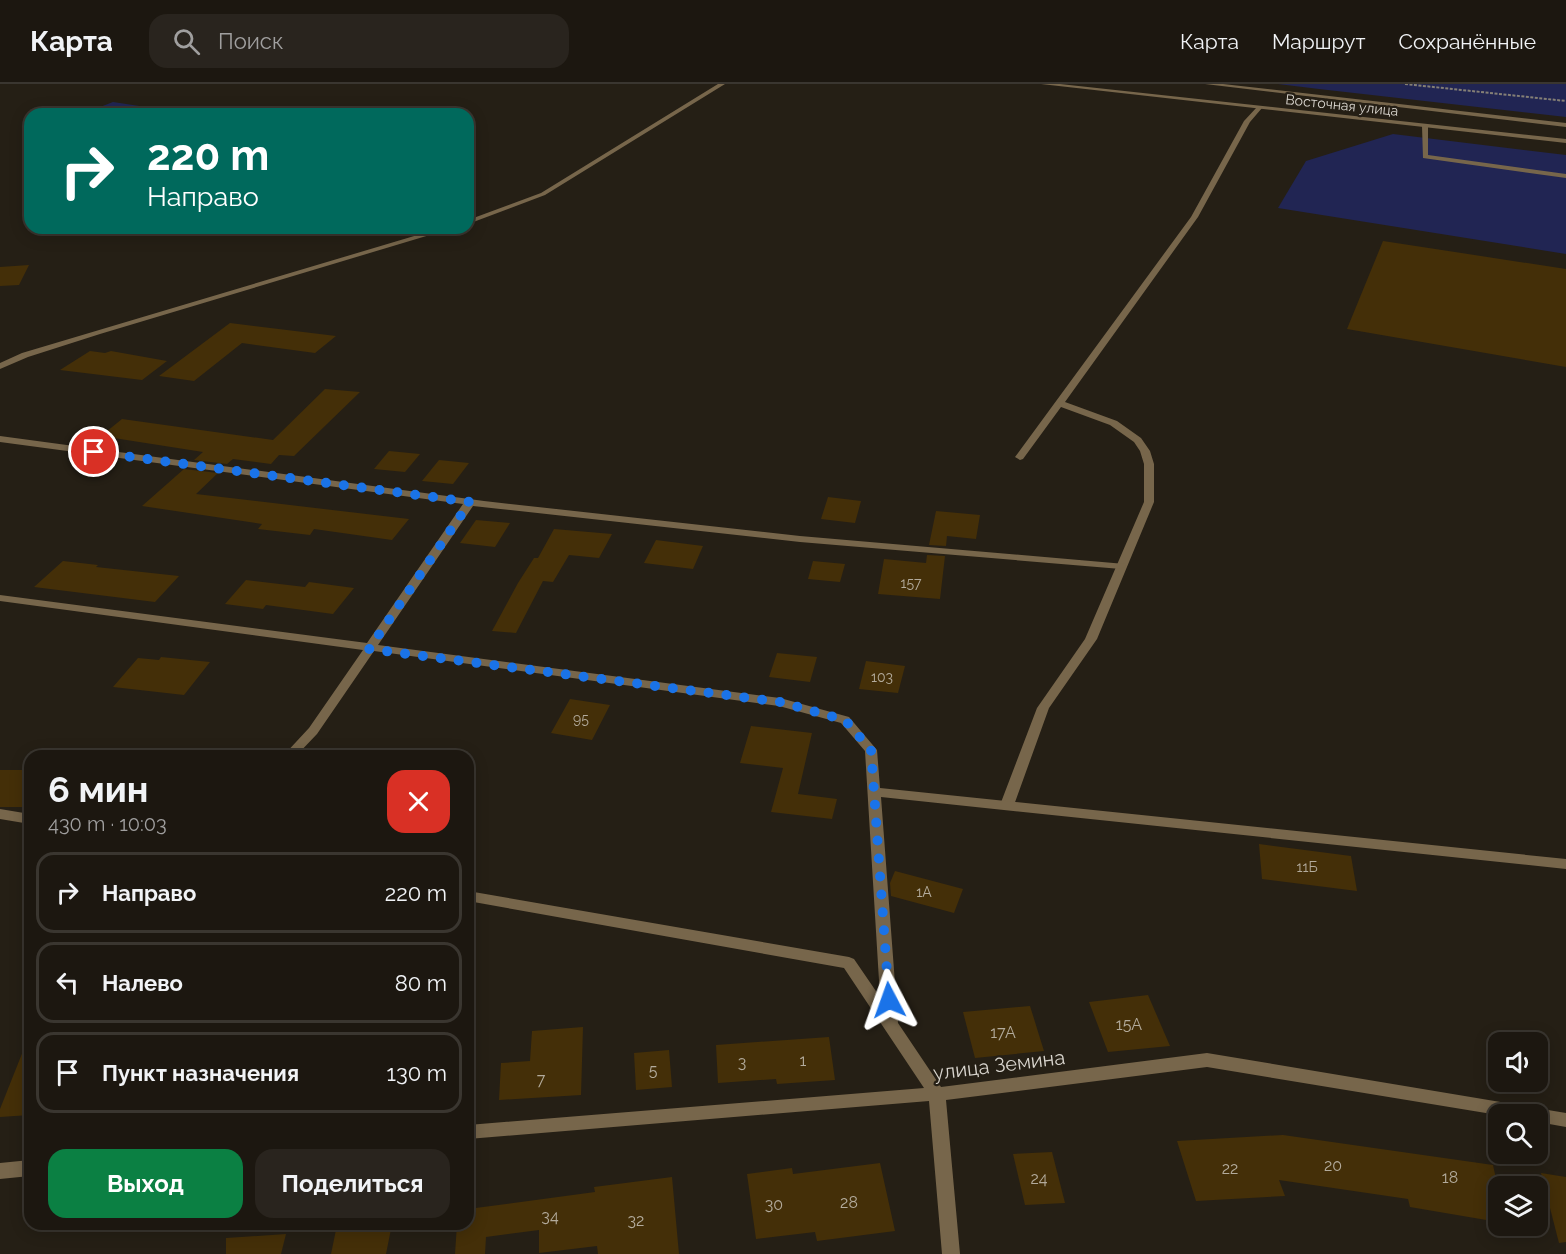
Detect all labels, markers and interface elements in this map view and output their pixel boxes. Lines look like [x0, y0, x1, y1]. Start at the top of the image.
search box [149, 14, 569, 68]
text: Карта [30, 25, 113, 58]
icon: search [170, 25, 203, 58]
text: Поиск [218, 28, 283, 54]
text: Карта [1180, 29, 1239, 54]
text: Маршрут [1272, 29, 1365, 54]
text: Сохранённые [1398, 29, 1536, 54]
street label: Восточная улица [1285, 91, 1399, 119]
text: 220 m [147, 131, 269, 180]
icon: right [48, 132, 126, 210]
text: Направо [147, 181, 259, 212]
pin [68, 426, 119, 477]
icon: arrive [77, 435, 110, 468]
house number: 157 [900, 575, 922, 591]
house number: 103 [871, 669, 893, 685]
house number: 95 [573, 711, 589, 727]
text: 6 мин [48, 768, 149, 810]
button: close [387, 770, 450, 833]
text: 430 m · 10:03 [48, 812, 167, 836]
house number: 11Б [1296, 859, 1318, 875]
icon: right [51, 876, 84, 909]
text: Направо [102, 880, 196, 906]
text: 220 m [385, 880, 447, 906]
house number: 1А [916, 884, 932, 900]
icon: left [51, 966, 84, 999]
position arrow [857, 968, 921, 1032]
text: Налево [102, 970, 183, 996]
text: 80 m [395, 970, 447, 996]
house number: 15А [1116, 1015, 1142, 1034]
house number: 17А [990, 1023, 1016, 1042]
map controls [1488, 1032, 1548, 1236]
button: sound [1488, 1032, 1548, 1092]
street label: улица Земина [932, 1045, 1066, 1085]
house number: 1 [800, 1051, 807, 1070]
house number: 3 [738, 1053, 746, 1072]
icon: arrive [51, 1056, 84, 1089]
text: Пункт назначения [102, 1060, 299, 1086]
text: 130 m [387, 1060, 447, 1086]
house number: 5 [649, 1061, 658, 1080]
house number: 7 [537, 1070, 546, 1089]
button: search [1488, 1104, 1548, 1164]
button: Выход [48, 1149, 243, 1218]
button: Поделиться [255, 1149, 450, 1218]
house number: 20 [1324, 1156, 1342, 1175]
house number: 22 [1222, 1159, 1238, 1178]
house number: 18 [1442, 1168, 1458, 1187]
house number: 24 [1030, 1169, 1048, 1188]
button: layers [1488, 1176, 1548, 1236]
house number: 28 [840, 1193, 858, 1212]
house number: 30 [765, 1195, 783, 1214]
house number: 34 [541, 1207, 559, 1226]
house number: 32 [628, 1211, 644, 1230]

